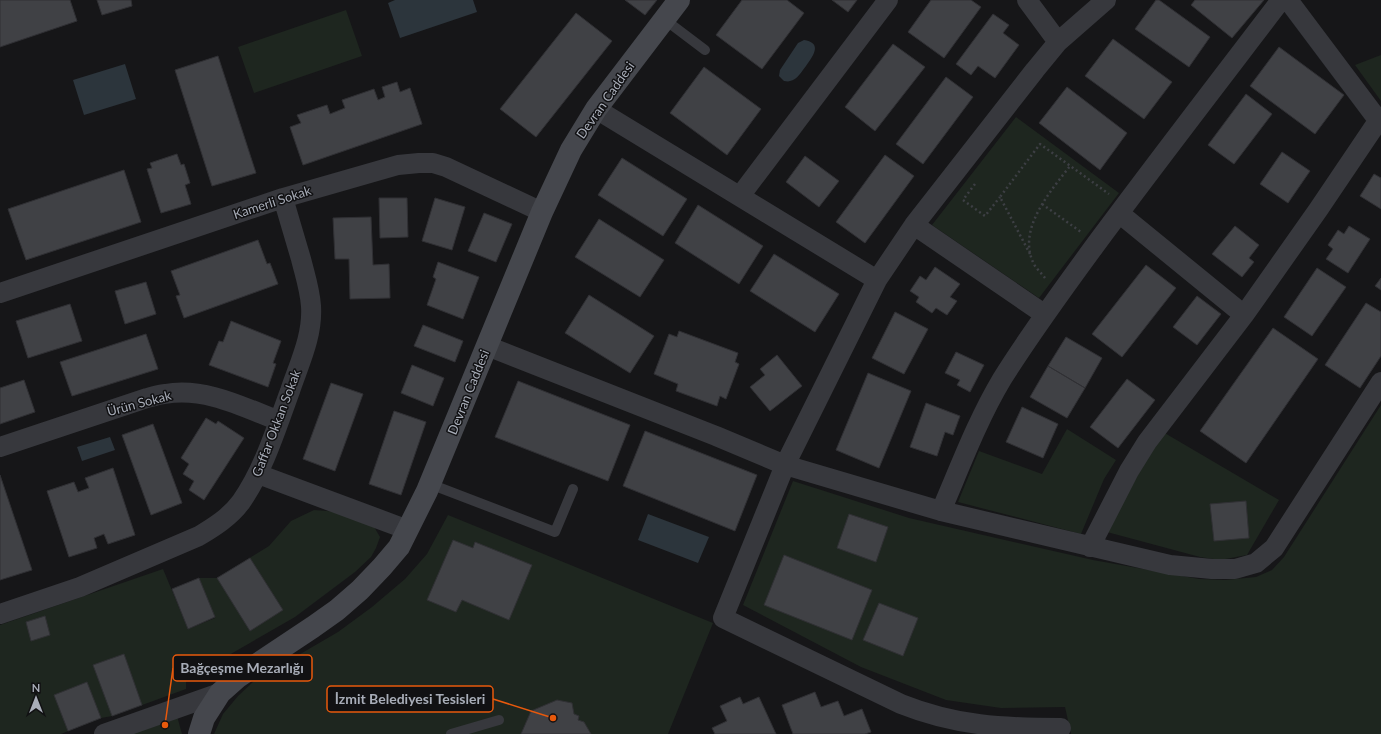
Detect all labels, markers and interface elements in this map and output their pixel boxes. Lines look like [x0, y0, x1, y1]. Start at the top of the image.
street label: Devran Caddesi [573, 58, 637, 142]
street label: Kamerli Sokak [231, 182, 313, 222]
street label: Devran Caddesi [444, 347, 492, 437]
street label: Gaffar Okkan Sokak [248, 367, 304, 479]
street label: Ürün Sokak [105, 387, 173, 419]
callout: Bağçeşme Mezarlığı [173, 655, 312, 681]
text: Bağçeşme Mezarlığı [180, 659, 304, 676]
north arrow [16, 678, 56, 718]
text: N [32, 681, 40, 694]
callout: İzmit Belediyesi Tesisleri [327, 686, 493, 712]
text: İzmit Belediyesi Tesisleri [335, 690, 485, 707]

